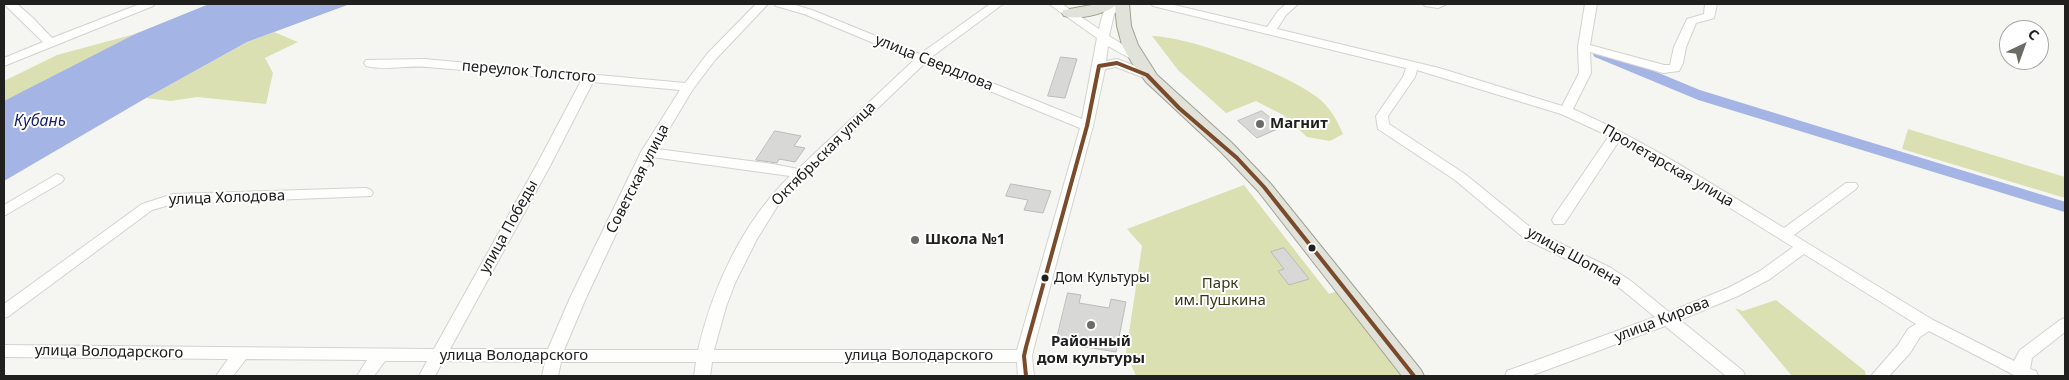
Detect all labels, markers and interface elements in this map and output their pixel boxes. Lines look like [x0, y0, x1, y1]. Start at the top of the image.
north arrow [1999, 20, 2049, 70]
text: С [2024, 24, 2043, 44]
street label: улица Свердлова [872, 31, 996, 95]
street label: переулок Толстого [461, 57, 597, 87]
street label: Октябрьская улица [768, 98, 880, 210]
water label: Кубань [14, 111, 66, 131]
place label: Магнит [1270, 115, 1328, 133]
marker: Магнит [1254, 118, 1266, 130]
street label: Советская улица [603, 121, 673, 237]
street label: Пролетарская улица [1599, 121, 1737, 211]
street label: улица Победы [476, 177, 542, 277]
street label: улица Холодова [169, 187, 285, 209]
street label: улица Шопена [1523, 223, 1625, 291]
place label: Школа №1 [925, 231, 1005, 249]
marker: Школа №1 [909, 234, 921, 246]
unlabelled marker [1307, 243, 1317, 253]
place label: Дом Культуры [1054, 270, 1150, 286]
marker: Дом Культуры [1040, 273, 1050, 283]
park label: Парк им.Пушкина [1174, 275, 1266, 310]
street label: улица Кирова [1612, 294, 1712, 346]
marker: Районный дом культуры [1085, 319, 1097, 331]
place label: Районный дом культуры [1037, 333, 1145, 368]
street label: улица Володарского [35, 342, 183, 362]
street label: улица Володарского [440, 347, 588, 365]
street label: улица Володарского [845, 347, 993, 365]

